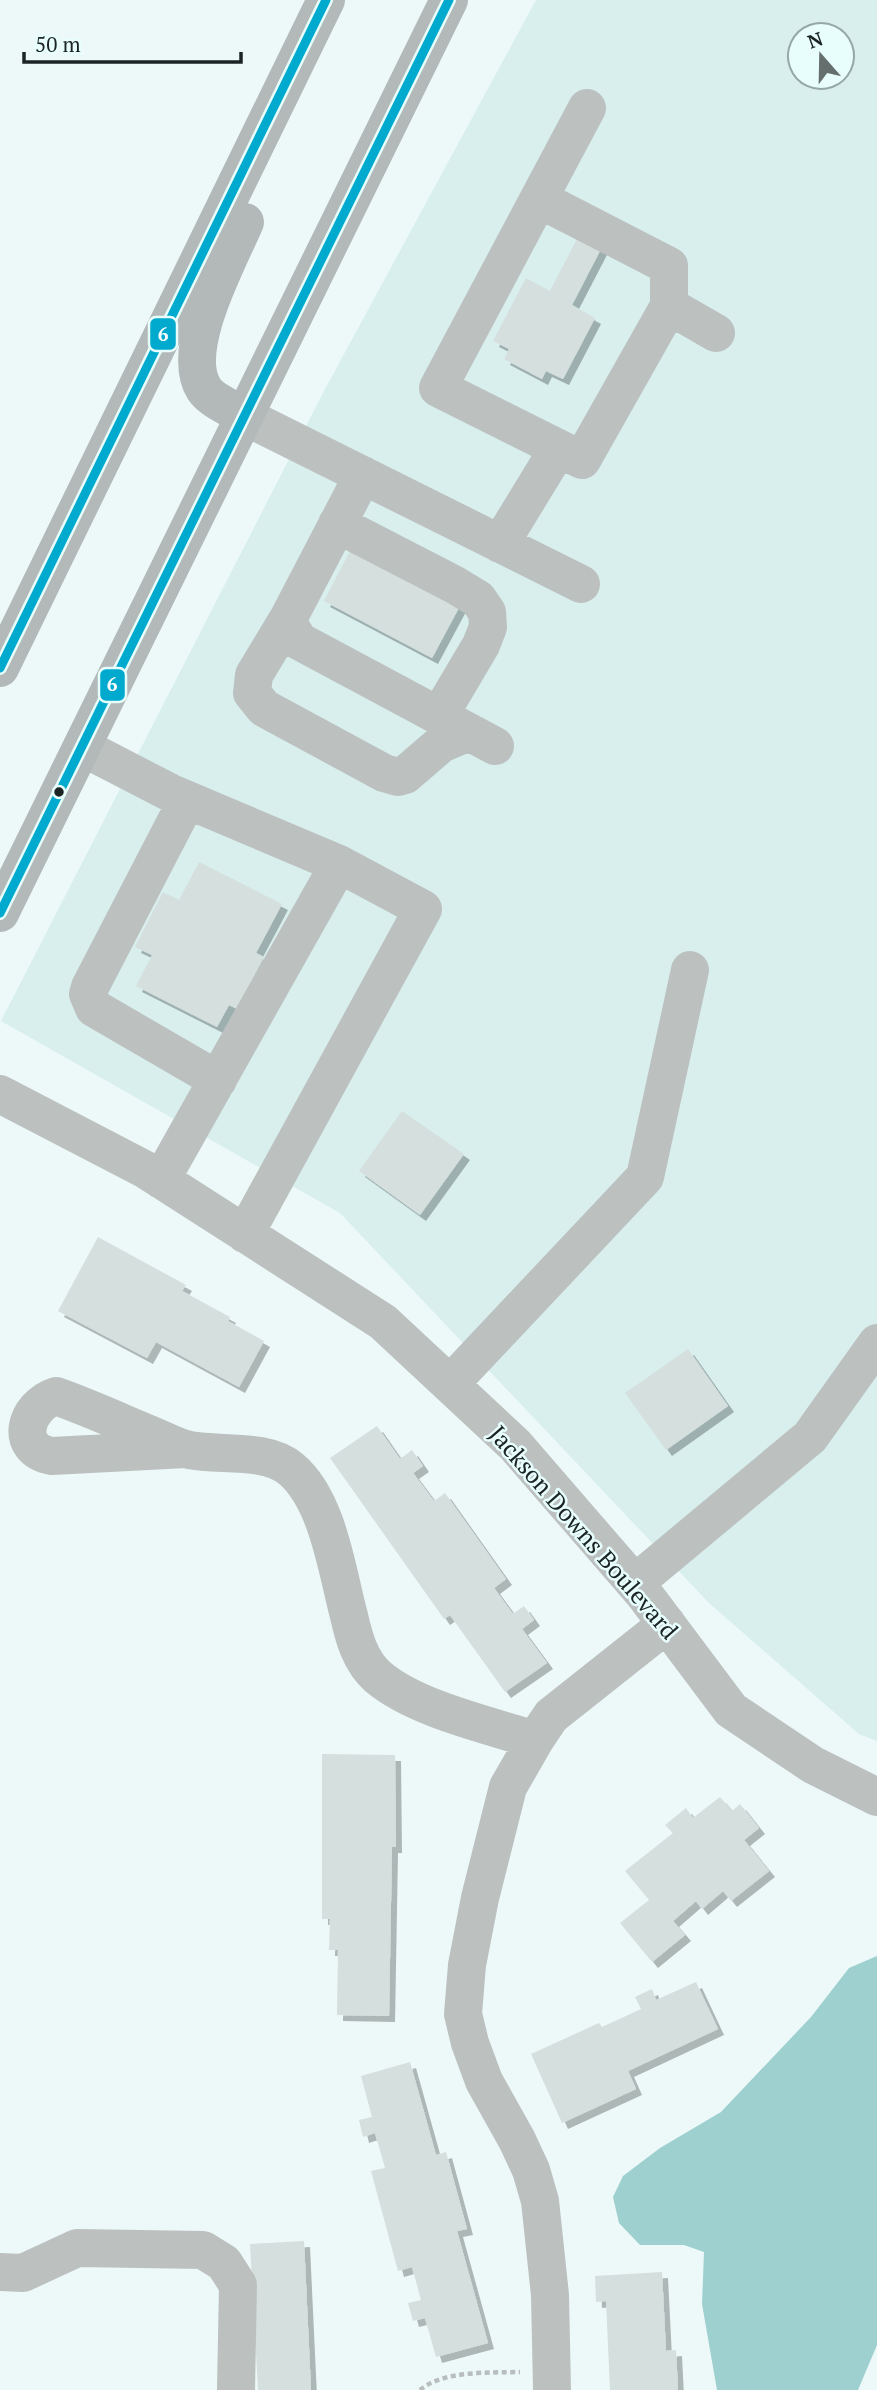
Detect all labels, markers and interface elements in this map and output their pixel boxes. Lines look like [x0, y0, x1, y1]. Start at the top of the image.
scale bar [24, 21, 242, 65]
north arrow [786, 21, 856, 91]
text: N [804, 25, 827, 54]
text: 50 m [35, 30, 81, 58]
line badge: 6 [149, 317, 177, 351]
text: 6 [158, 321, 169, 346]
line badge: 6 [99, 668, 126, 702]
text: 6 [107, 671, 118, 696]
unlabelled marker [52, 785, 66, 799]
street label: Jackson Downs Boulevard [482, 1418, 686, 1646]

